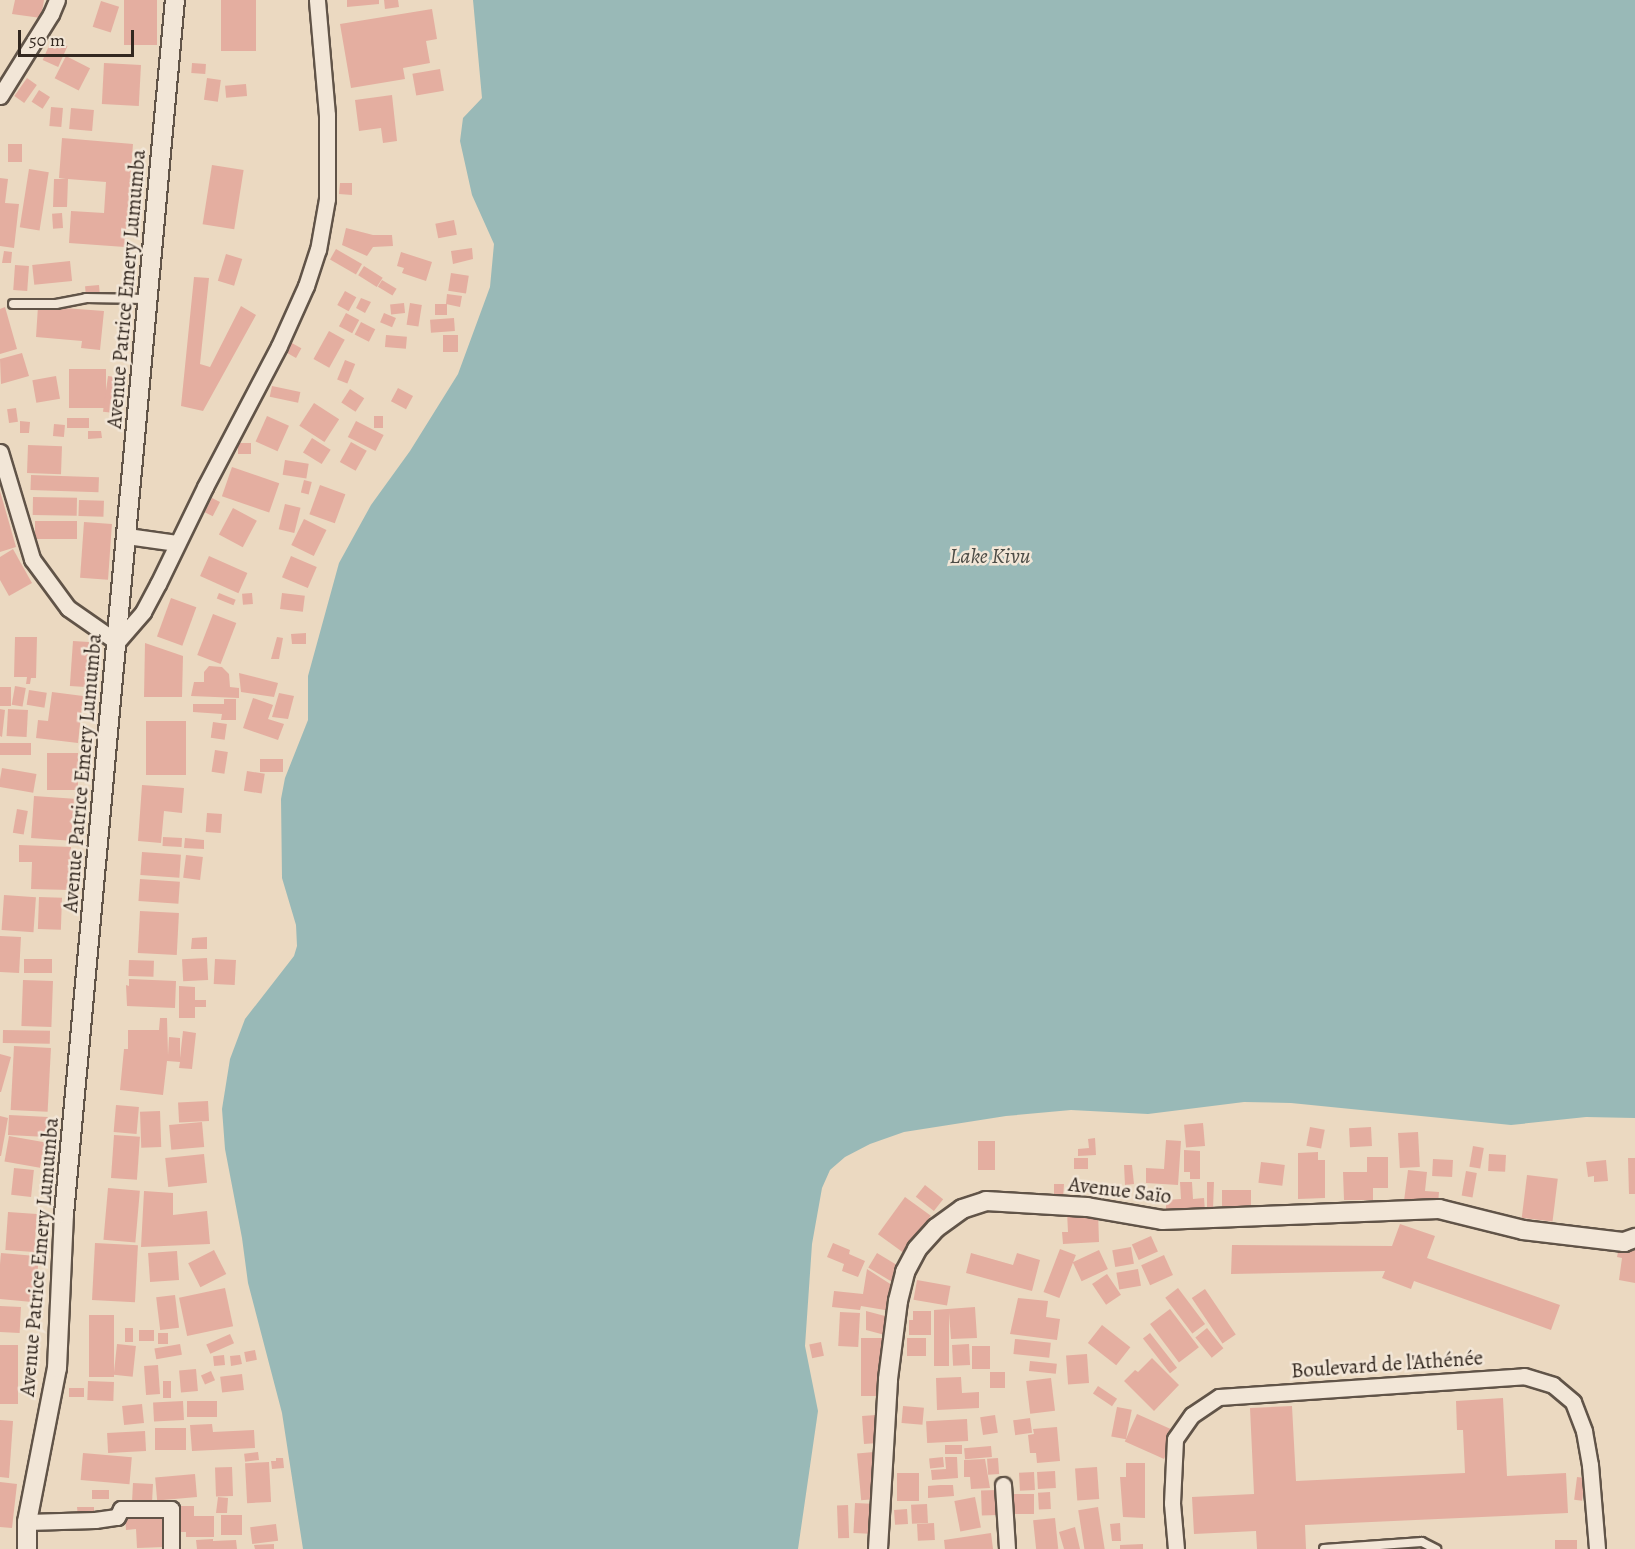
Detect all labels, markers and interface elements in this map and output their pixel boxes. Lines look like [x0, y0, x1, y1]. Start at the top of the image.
scale bar [21, 18, 136, 56]
text: 50 m [29, 28, 65, 52]
street label: Avenue Patrice Emery Lumumba [101, 148, 151, 430]
water label: Lake Kivu [950, 544, 1030, 570]
street label: Avenue Patrice Emery Lumumba [57, 632, 107, 914]
street label: Avenue Patrice Emery Lumumba [14, 1116, 64, 1398]
street label: Avenue Saïo [1067, 1171, 1173, 1209]
street label: Boulevard de l'Athénée [1290, 1345, 1484, 1383]

